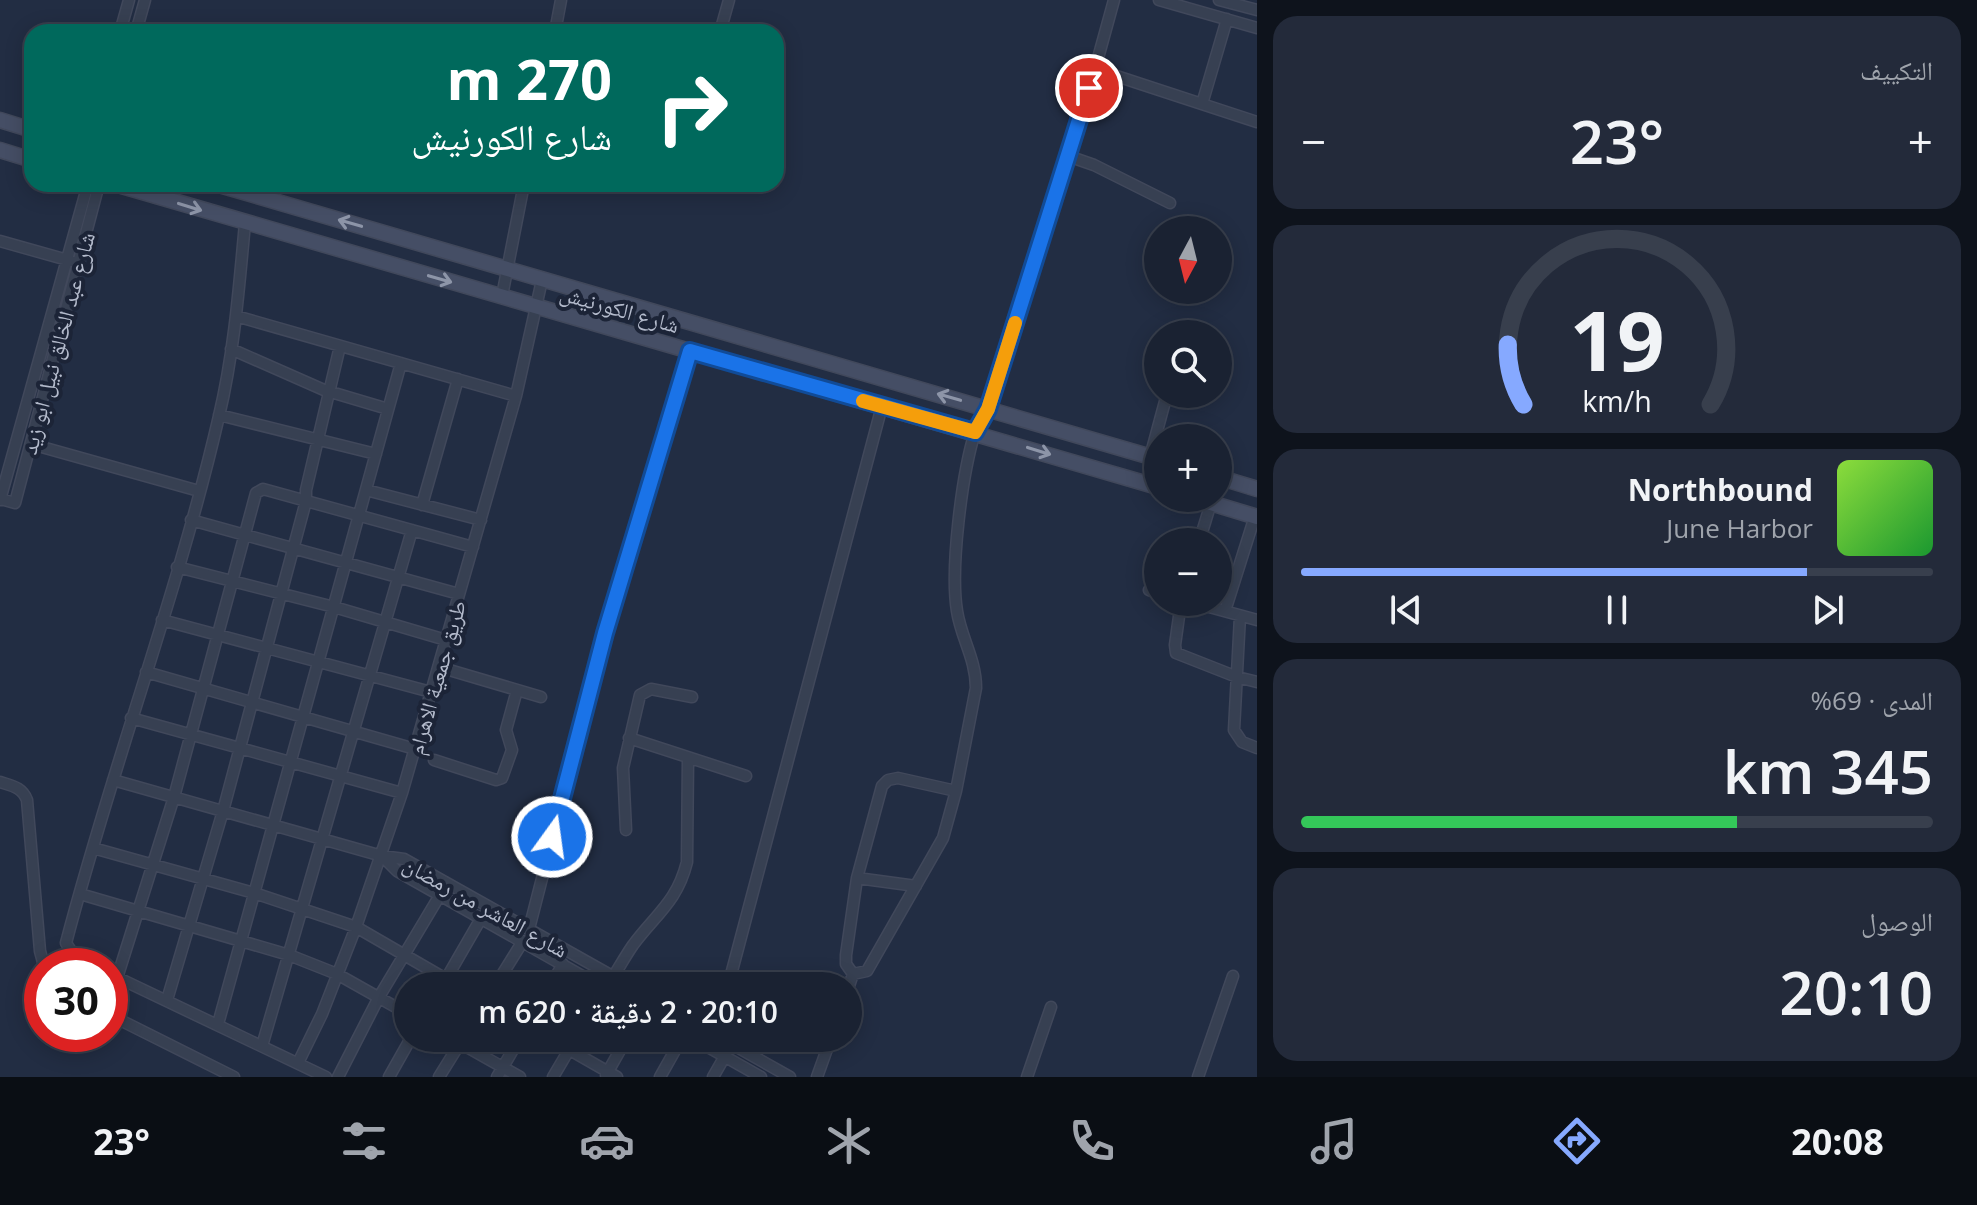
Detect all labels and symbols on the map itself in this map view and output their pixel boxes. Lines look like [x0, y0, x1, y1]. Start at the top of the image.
pin [1055, 54, 1123, 122]
one-way arrow [176, 200, 202, 215]
one-way arrow [337, 215, 363, 230]
north arrow [1144, 216, 1232, 304]
street label: شارع عبد الخالق نبيل ابو زيد [13, 229, 101, 457]
one-way arrow [426, 272, 452, 287]
street label: شارع الكورنيش [557, 277, 683, 339]
one-way arrow [937, 389, 962, 404]
one-way arrow [1026, 444, 1052, 459]
street label: طريق جمعية الاهرام [400, 596, 473, 758]
position arrow [510, 795, 594, 879]
street label: شارع العاشر من رمضان [398, 848, 574, 964]
speed limit sign: 30 [24, 948, 128, 1052]

